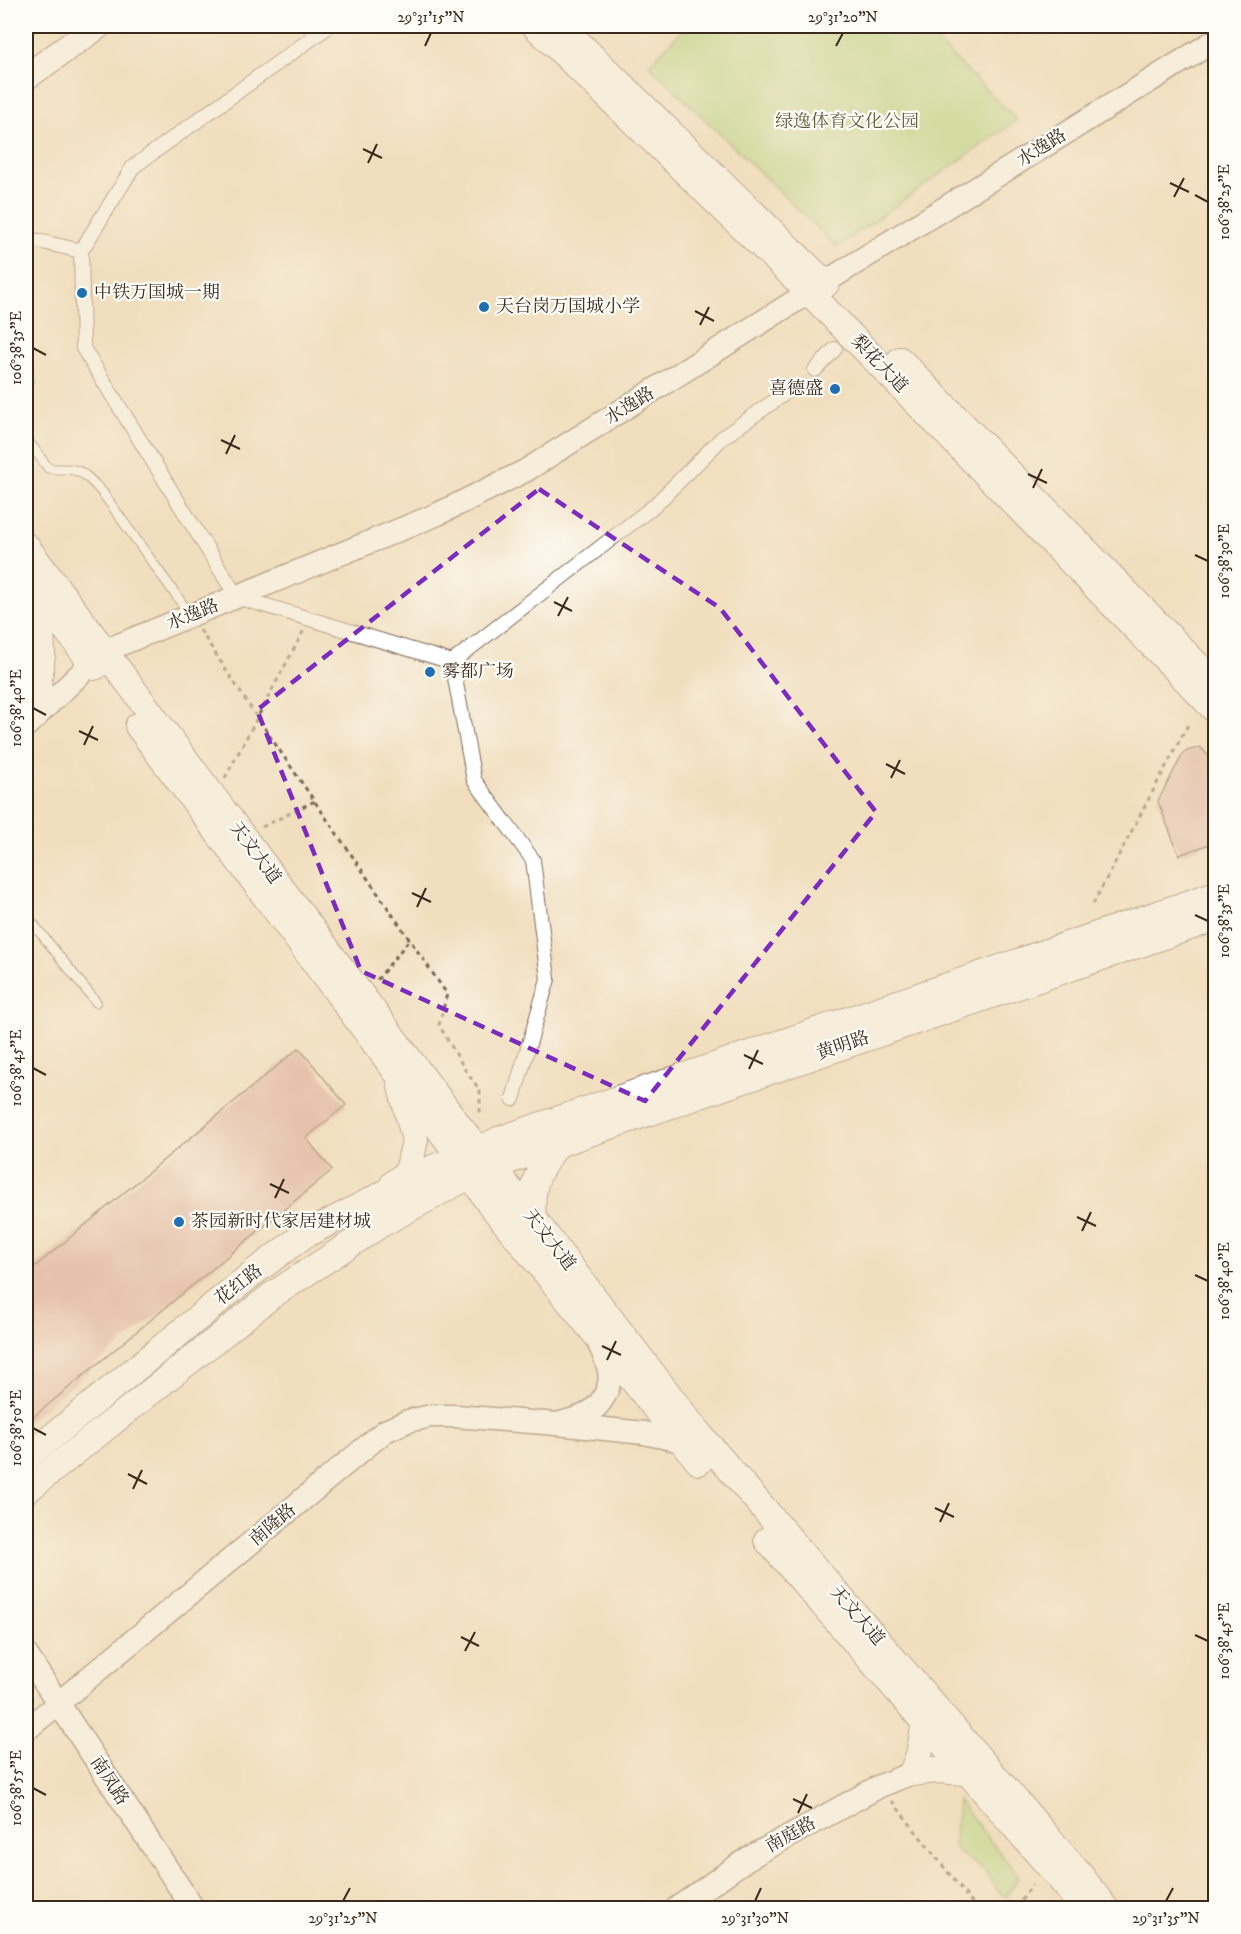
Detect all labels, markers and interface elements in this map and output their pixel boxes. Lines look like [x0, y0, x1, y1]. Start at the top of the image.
text: 29°31'15"N [397, 8, 465, 27]
text: 29°31'20"N [808, 8, 878, 27]
park label: 绿逸体育文化公园 [775, 111, 919, 133]
street label: 水逸路 [1013, 124, 1071, 172]
text: 106°38'25"E [1215, 164, 1234, 240]
place label: 中铁万国城一期 [94, 282, 220, 304]
marker: 中铁万国城一期 [75, 286, 89, 300]
place label: 天台岗万国城小学 [496, 296, 640, 318]
marker: 天台岗万国城小学 [477, 300, 491, 314]
text: 106°38'35"E [7, 311, 26, 385]
street label: 梨花大道 [846, 330, 912, 398]
place label: 喜德盛 [769, 378, 823, 400]
street label: 水逸路 [601, 382, 659, 430]
marker: 喜德盛 [828, 382, 842, 396]
text: 106°38'30"E [1215, 523, 1234, 598]
street label: 水逸路 [164, 595, 222, 635]
place label: 雾都广场 [442, 661, 514, 683]
marker: 雾都广场 [423, 665, 437, 679]
text: 106°38'40"E [7, 669, 26, 747]
street label: 天文大道 [225, 818, 285, 888]
text: 106°38'35"E [1215, 884, 1234, 958]
street label: 黄明路 [814, 1027, 872, 1065]
text: 106°38'45"E [7, 1029, 26, 1107]
street label: 天文大道 [518, 1205, 580, 1275]
place label: 茶园新时代家居建材城 [191, 1211, 371, 1233]
marker: 茶园新时代家居建材城 [172, 1215, 186, 1229]
text: 106°38'40"E [1215, 1242, 1234, 1320]
street label: 花红路 [211, 1260, 267, 1310]
text: 106°38'50"E [7, 1389, 26, 1466]
street label: 南隆路 [245, 1499, 301, 1551]
street label: 天文大道 [825, 1582, 889, 1650]
text: 106°38'45"E [1215, 1602, 1234, 1680]
text: 106°38'55"E [7, 1750, 26, 1826]
street label: 南凤路 [85, 1752, 133, 1810]
street label: 南庭路 [762, 1812, 820, 1858]
text: 29°31'25"N [308, 1909, 378, 1928]
text: 29°31'30"N [721, 1909, 789, 1928]
text: 29°31'35"N [1132, 1909, 1200, 1928]

